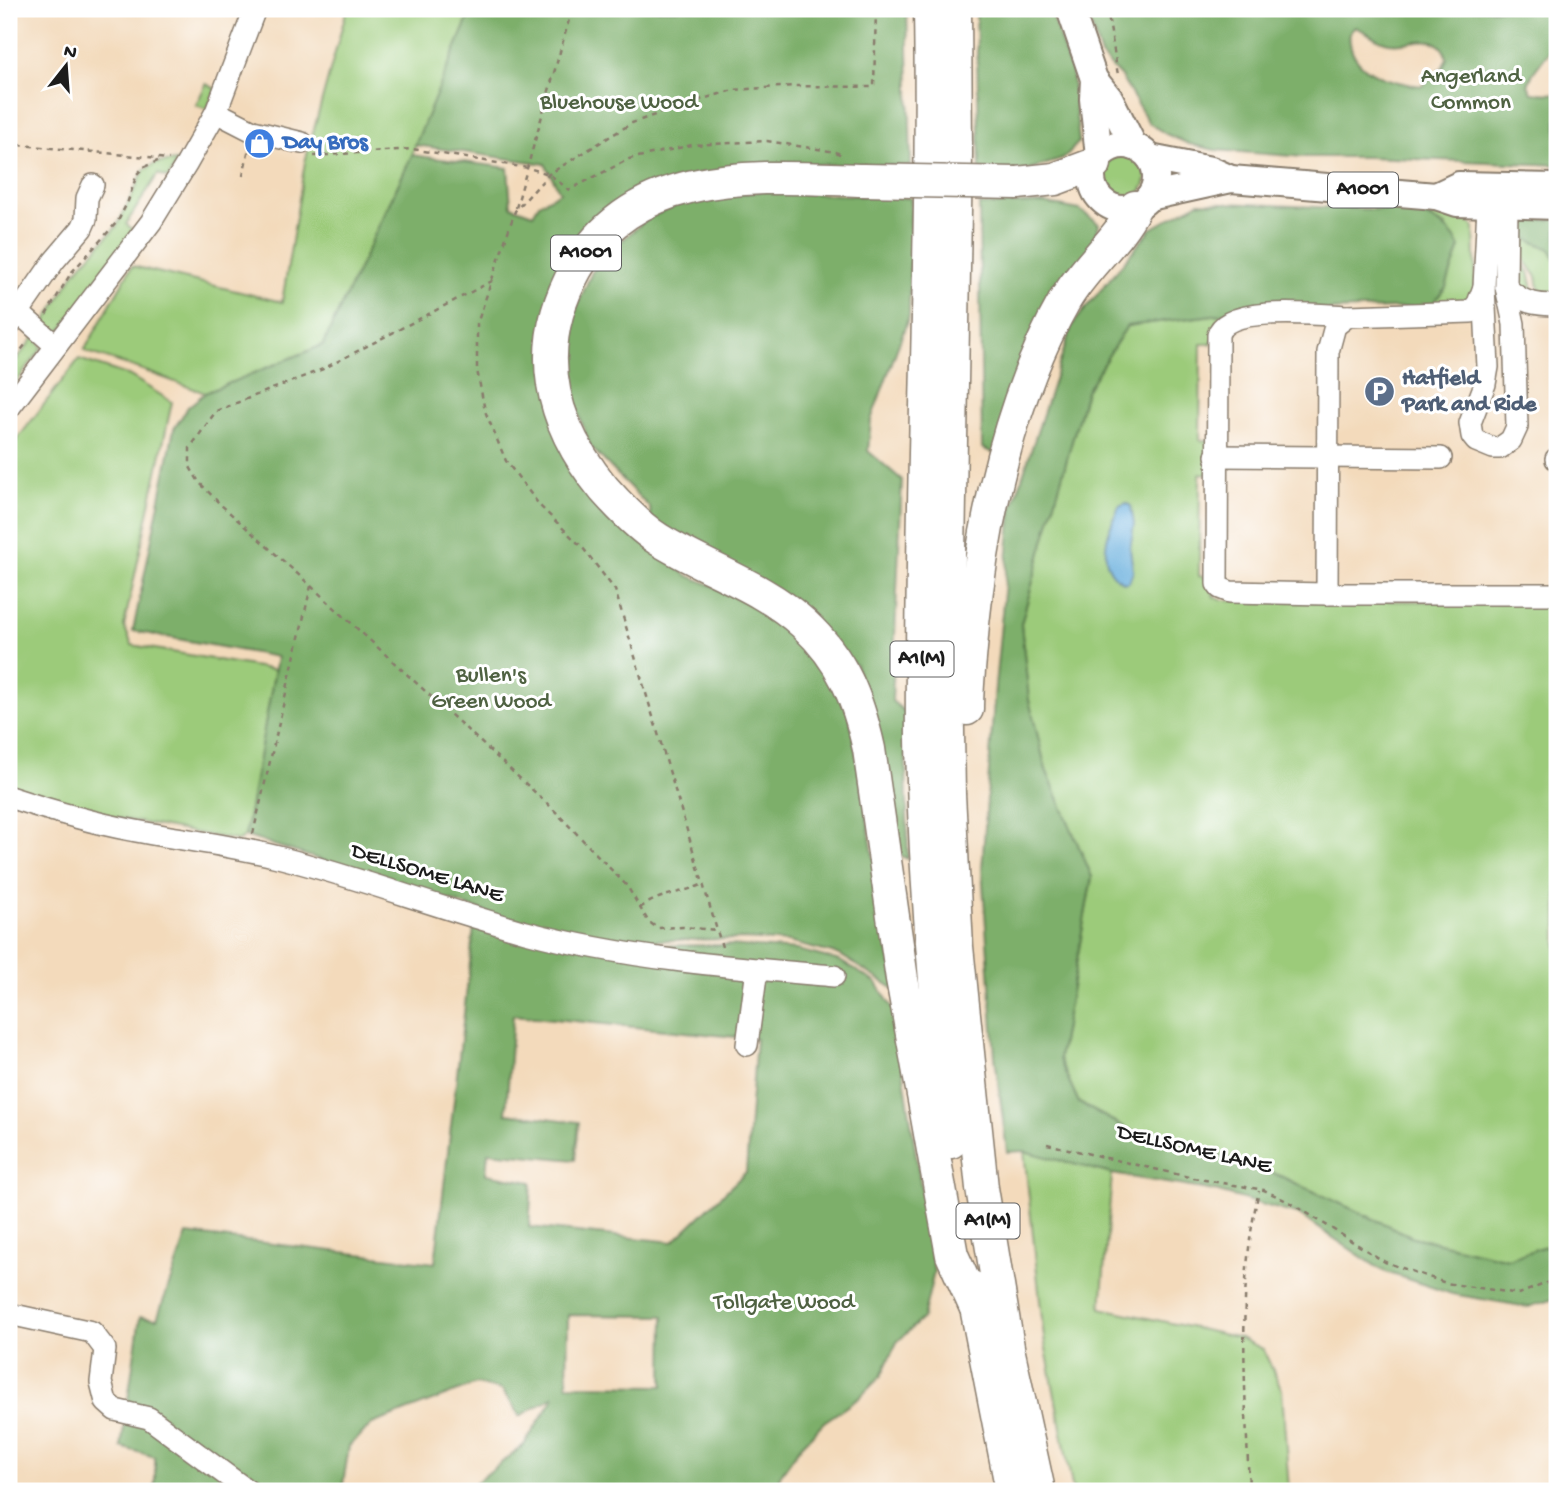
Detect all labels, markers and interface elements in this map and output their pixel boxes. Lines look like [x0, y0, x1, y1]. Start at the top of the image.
north arrow [32, 32, 102, 102]
text: N [61, 40, 79, 66]
park label: Angerland Common [1421, 64, 1522, 117]
park label: Bluehouse Wood [539, 90, 699, 117]
shop icon: Day Bros [243, 126, 277, 160]
place label: Day Bros [281, 130, 369, 157]
road number: A1001 [1328, 172, 1398, 208]
road number: A1001 [551, 236, 621, 270]
place label: Hatfield Park and Ride [1400, 366, 1537, 419]
parking icon: Hatfield Park and Ride [1362, 375, 1396, 409]
road number: A1(M) [890, 642, 954, 676]
park label: Bullen's Green Wood [431, 663, 552, 716]
street label: DELLSOME LANE [346, 837, 508, 910]
street label: DELLSOME LANE [1112, 1119, 1276, 1181]
road number: A1(M) [956, 1204, 1020, 1238]
park label: Tollgate Wood [712, 1290, 856, 1317]

